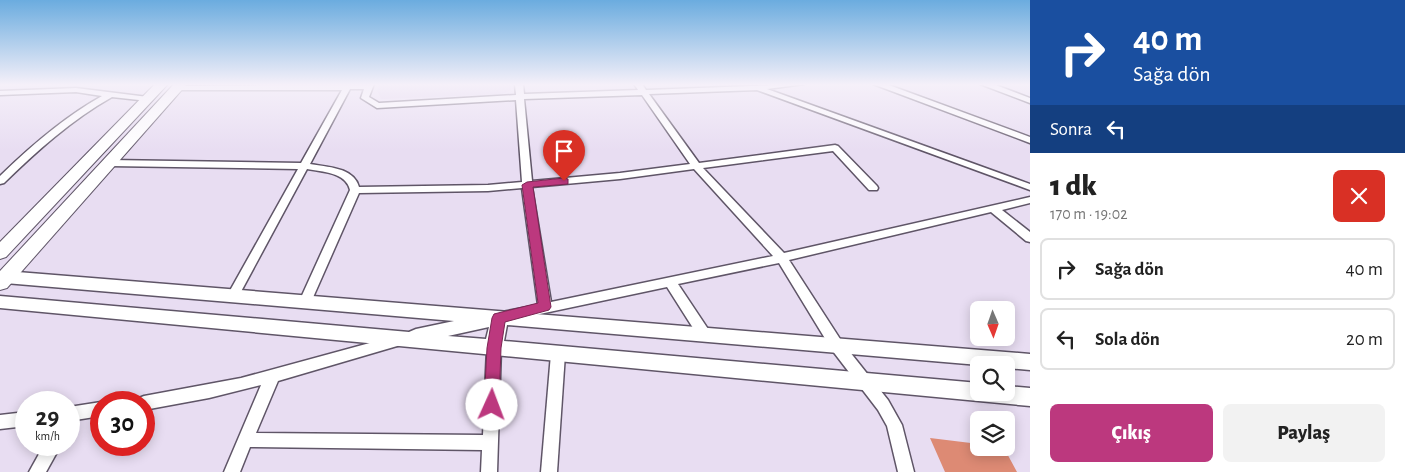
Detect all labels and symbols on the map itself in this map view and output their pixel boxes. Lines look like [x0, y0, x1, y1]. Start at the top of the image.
pin [543, 130, 585, 181]
north arrow [970, 301, 1015, 346]
position arrow [465, 378, 517, 430]
speed limit sign: 30 [90, 391, 155, 456]

